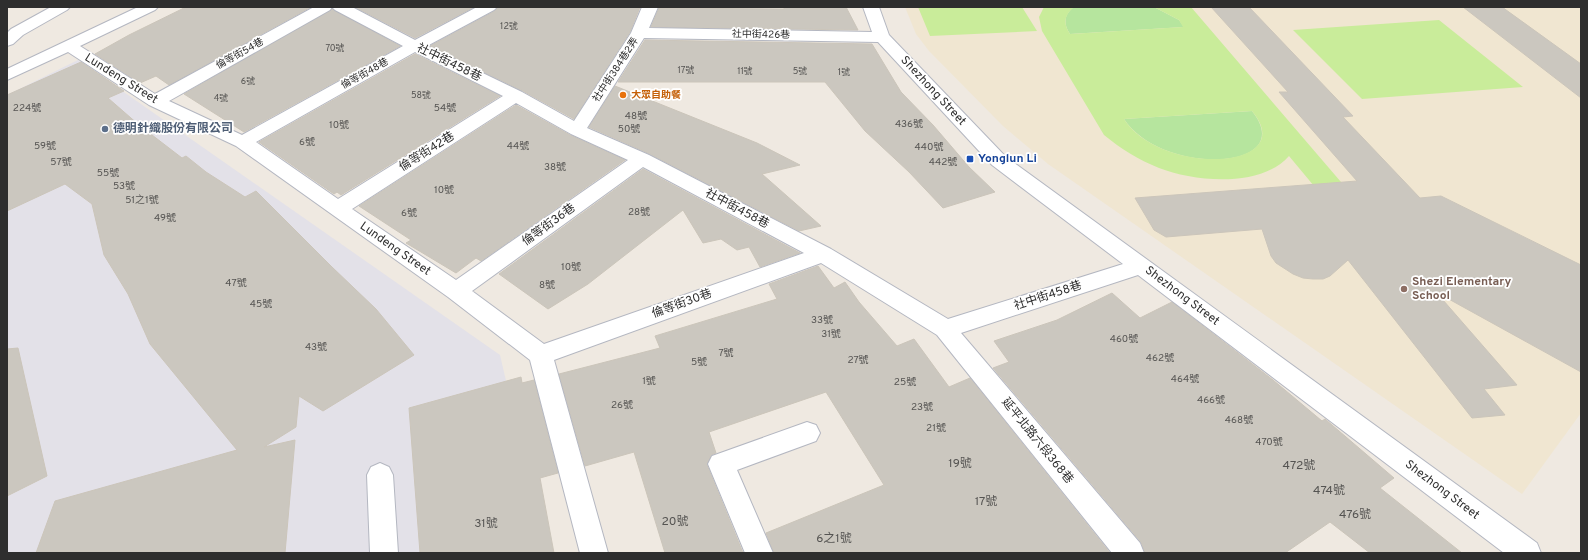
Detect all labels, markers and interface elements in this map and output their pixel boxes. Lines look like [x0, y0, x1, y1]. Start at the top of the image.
house number: 12號 [500, 21, 518, 32]
street label: 社中街426巷 [732, 28, 790, 42]
street label: 社中街384巷2弄 [590, 35, 642, 105]
street label: 倫等街54巷 [214, 36, 266, 72]
street label: 社中街458巷 [414, 40, 484, 86]
house number: 70號 [325, 43, 345, 54]
street label: Lundeng Street [81, 50, 161, 108]
street label: Shezhong Street [897, 53, 969, 129]
street label: 倫等街48巷 [339, 56, 391, 92]
house number: 17號 [677, 65, 695, 76]
house number: 11號 [737, 66, 753, 77]
house number: 5號 [793, 66, 807, 77]
house number: 1號 [838, 67, 850, 78]
house number: 6號 [241, 76, 255, 87]
place label: 大眾自助餐 [631, 89, 681, 102]
house number: 58號 [411, 90, 431, 101]
marker: 大眾自助餐 [618, 90, 628, 100]
house number: 4號 [214, 93, 228, 104]
house number: 224號 [13, 102, 41, 115]
house number: 54號 [434, 102, 456, 115]
house number: 48號 [625, 110, 647, 123]
house number: 436號 [895, 118, 923, 131]
house number: 10號 [329, 119, 349, 132]
place label: 德明針織股份有限公司 [113, 121, 233, 137]
house number: 50號 [618, 123, 640, 136]
marker: 德明針織股份有限公司 [100, 124, 110, 134]
street label: 倫等街42巷 [396, 129, 458, 175]
house number: 6號 [299, 136, 315, 149]
house number: 59號 [34, 140, 56, 153]
house number: 44號 [507, 140, 529, 153]
house number: 440號 [915, 141, 943, 154]
place label: Yonglun Li [978, 151, 1037, 167]
marker: Yonglun Li [965, 154, 975, 164]
house number: 57號 [50, 156, 72, 169]
house number: 442號 [929, 156, 957, 169]
house number: 38號 [544, 161, 566, 174]
house number: 55號 [97, 167, 119, 180]
house number: 53號 [113, 180, 135, 193]
house number: 10號 [434, 184, 454, 197]
street label: 社中街458巷 [702, 185, 772, 233]
house number: 51之1號 [125, 194, 159, 207]
street label: 倫等街36巷 [519, 200, 579, 250]
house number: 28號 [628, 206, 650, 219]
house number: 6號 [401, 207, 417, 220]
house number: 49號 [154, 212, 176, 225]
street label: Lundeng Street [356, 219, 434, 279]
house number: 10號 [561, 261, 581, 274]
street label: Shezhong Street [1141, 263, 1223, 329]
place label: Shezi Elementary School [1412, 274, 1511, 304]
house number: 47號 [225, 277, 247, 290]
street label: 社中街458巷 [1012, 278, 1084, 314]
house number: 8號 [539, 279, 555, 292]
marker: Shezi Elementary School [1399, 284, 1409, 294]
street label: 倫等街30巷 [650, 286, 714, 322]
house number: 45號 [250, 298, 272, 311]
house number: 33號 [811, 314, 833, 327]
house number: 31號 [821, 328, 841, 341]
house number: 460號 [1110, 333, 1138, 346]
house number: 43號 [305, 341, 327, 354]
house number: 7號 [718, 347, 734, 360]
house number: 462號 [1146, 352, 1174, 365]
house number: 27號 [847, 354, 869, 367]
house number: 5號 [691, 356, 707, 369]
house number: 464號 [1171, 373, 1199, 386]
house number: 1號 [642, 375, 656, 388]
house number: 25號 [894, 376, 916, 389]
house number: 466號 [1197, 394, 1225, 407]
street label: 延平北路六段368巷 [998, 395, 1076, 487]
house number: 26號 [611, 399, 633, 412]
house number: 23號 [911, 401, 933, 414]
house number: 468號 [1225, 414, 1253, 427]
house number: 21號 [926, 422, 946, 435]
house number: 470號 [1255, 436, 1283, 449]
house number: 19號 [948, 456, 972, 472]
street label: Shezhong Street [1401, 457, 1483, 523]
house number: 472號 [1283, 458, 1315, 474]
house number: 474號 [1313, 483, 1345, 499]
house number: 17號 [975, 494, 997, 510]
house number: 476號 [1339, 507, 1371, 523]
house number: 20號 [661, 514, 689, 530]
house number: 31號 [474, 516, 498, 532]
house number: 6之1號 [816, 531, 852, 547]

